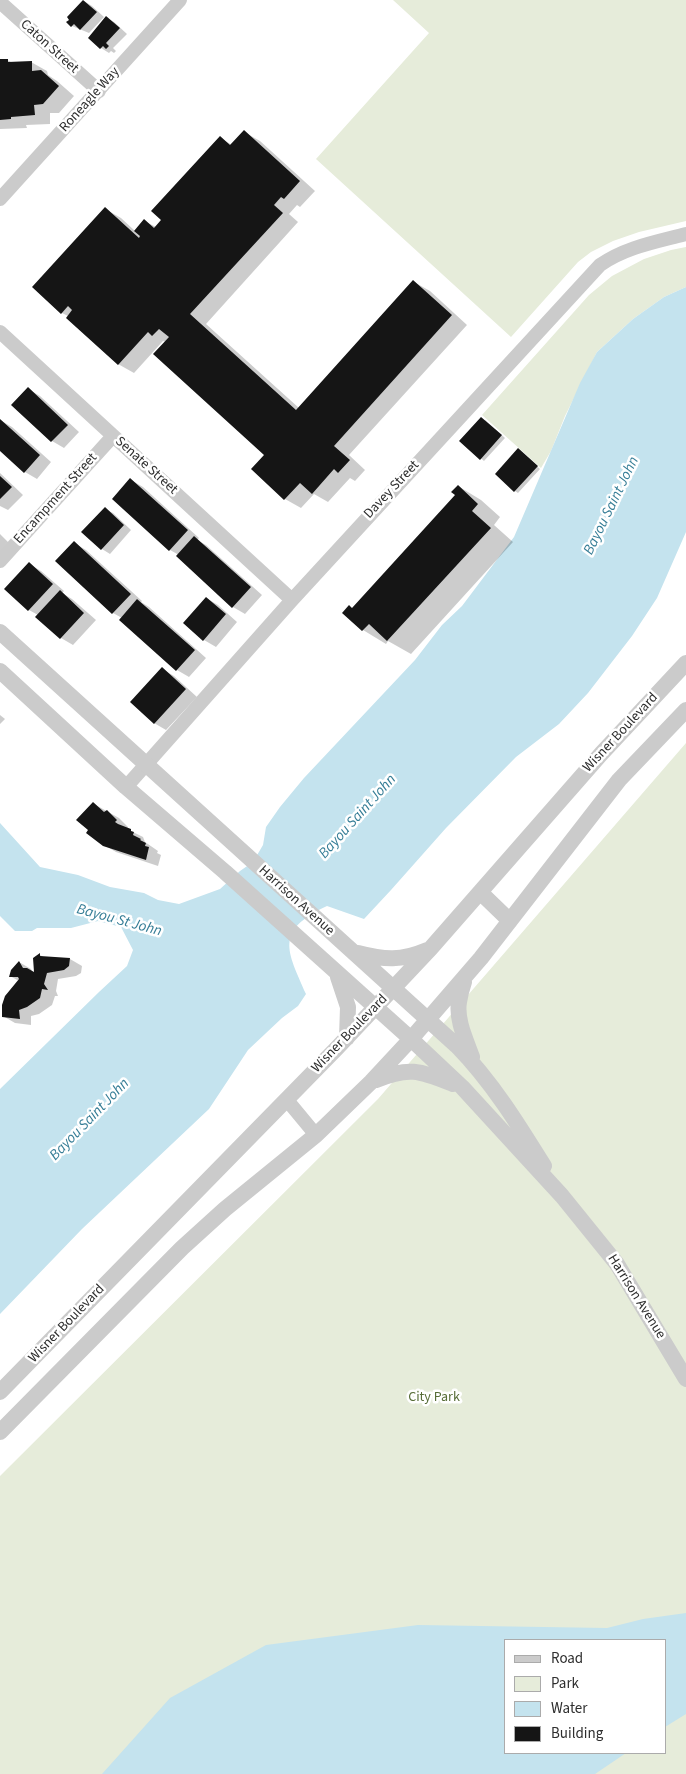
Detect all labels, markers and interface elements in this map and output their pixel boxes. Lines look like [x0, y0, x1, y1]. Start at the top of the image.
street label: Caton Street [16, 16, 82, 78]
street label: Roneagle Way [56, 64, 124, 136]
street label: Senate Street [111, 434, 181, 498]
street label: Encampment Street [11, 450, 101, 548]
water label: Bayou Saint John [580, 454, 644, 558]
street label: Davey Street [361, 457, 423, 523]
street label: Wisner Boulevard [580, 690, 662, 776]
water label: Bayou Saint John [316, 771, 400, 863]
street label: Harrison Avenue [255, 863, 337, 939]
water label: Bayou St John [74, 901, 164, 941]
street label: Wisner Boulevard [308, 991, 392, 1077]
water label: Bayou Saint John [46, 1075, 134, 1165]
street label: Harrison Avenue [603, 1252, 669, 1342]
street label: Wisner Boulevard [25, 1281, 109, 1367]
park label: City Park [408, 1390, 460, 1406]
legend [503, 1639, 666, 1754]
text: Road [551, 1648, 583, 1669]
text: Park [551, 1673, 579, 1694]
text: Water [551, 1698, 587, 1719]
text: Building [551, 1723, 603, 1744]

